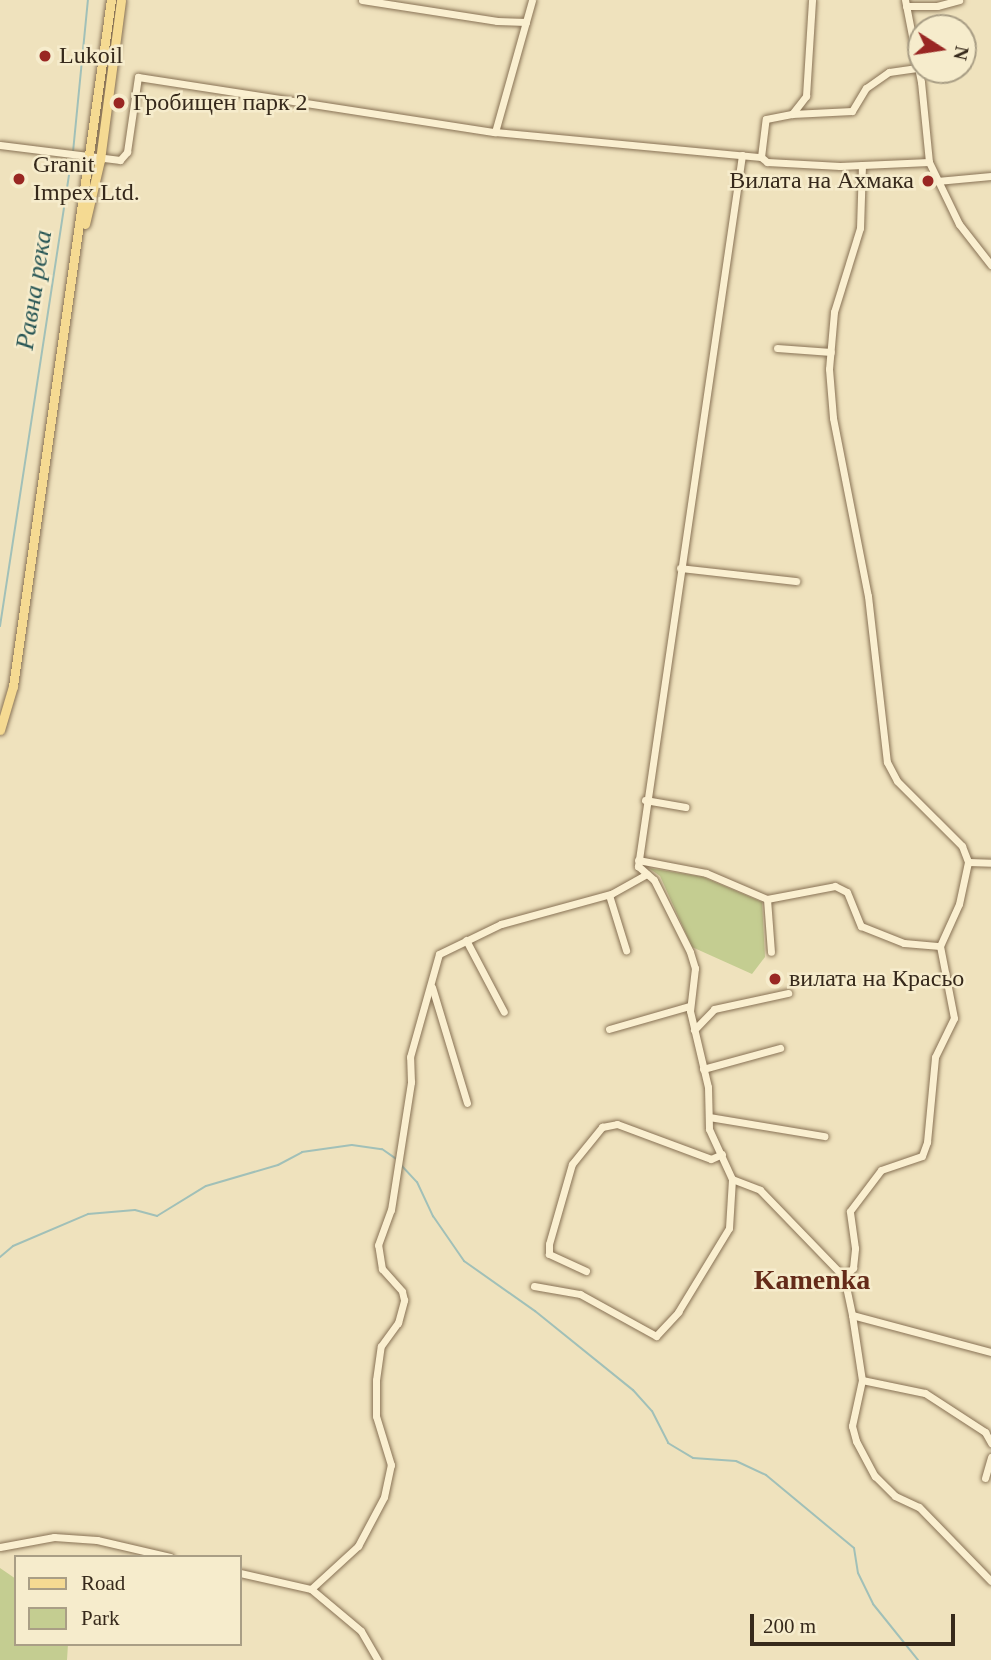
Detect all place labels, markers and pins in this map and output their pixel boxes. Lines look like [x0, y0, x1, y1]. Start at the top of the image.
place label: Lukoil [59, 42, 123, 70]
marker: Lukoil [37, 48, 53, 64]
place label: Гробищен парк 2 [133, 89, 308, 117]
marker: Гробищен парк 2 [111, 95, 127, 111]
place label: Granit Impex Ltd. [33, 151, 140, 207]
place label: Вилата на Ахмака [729, 167, 914, 195]
marker: Granit Impex Ltd. [11, 171, 27, 187]
marker: Вилата на Ахмака [920, 173, 936, 189]
place label: вилата на Красьо [789, 965, 964, 993]
marker: вилата на Красьо [767, 971, 783, 987]

